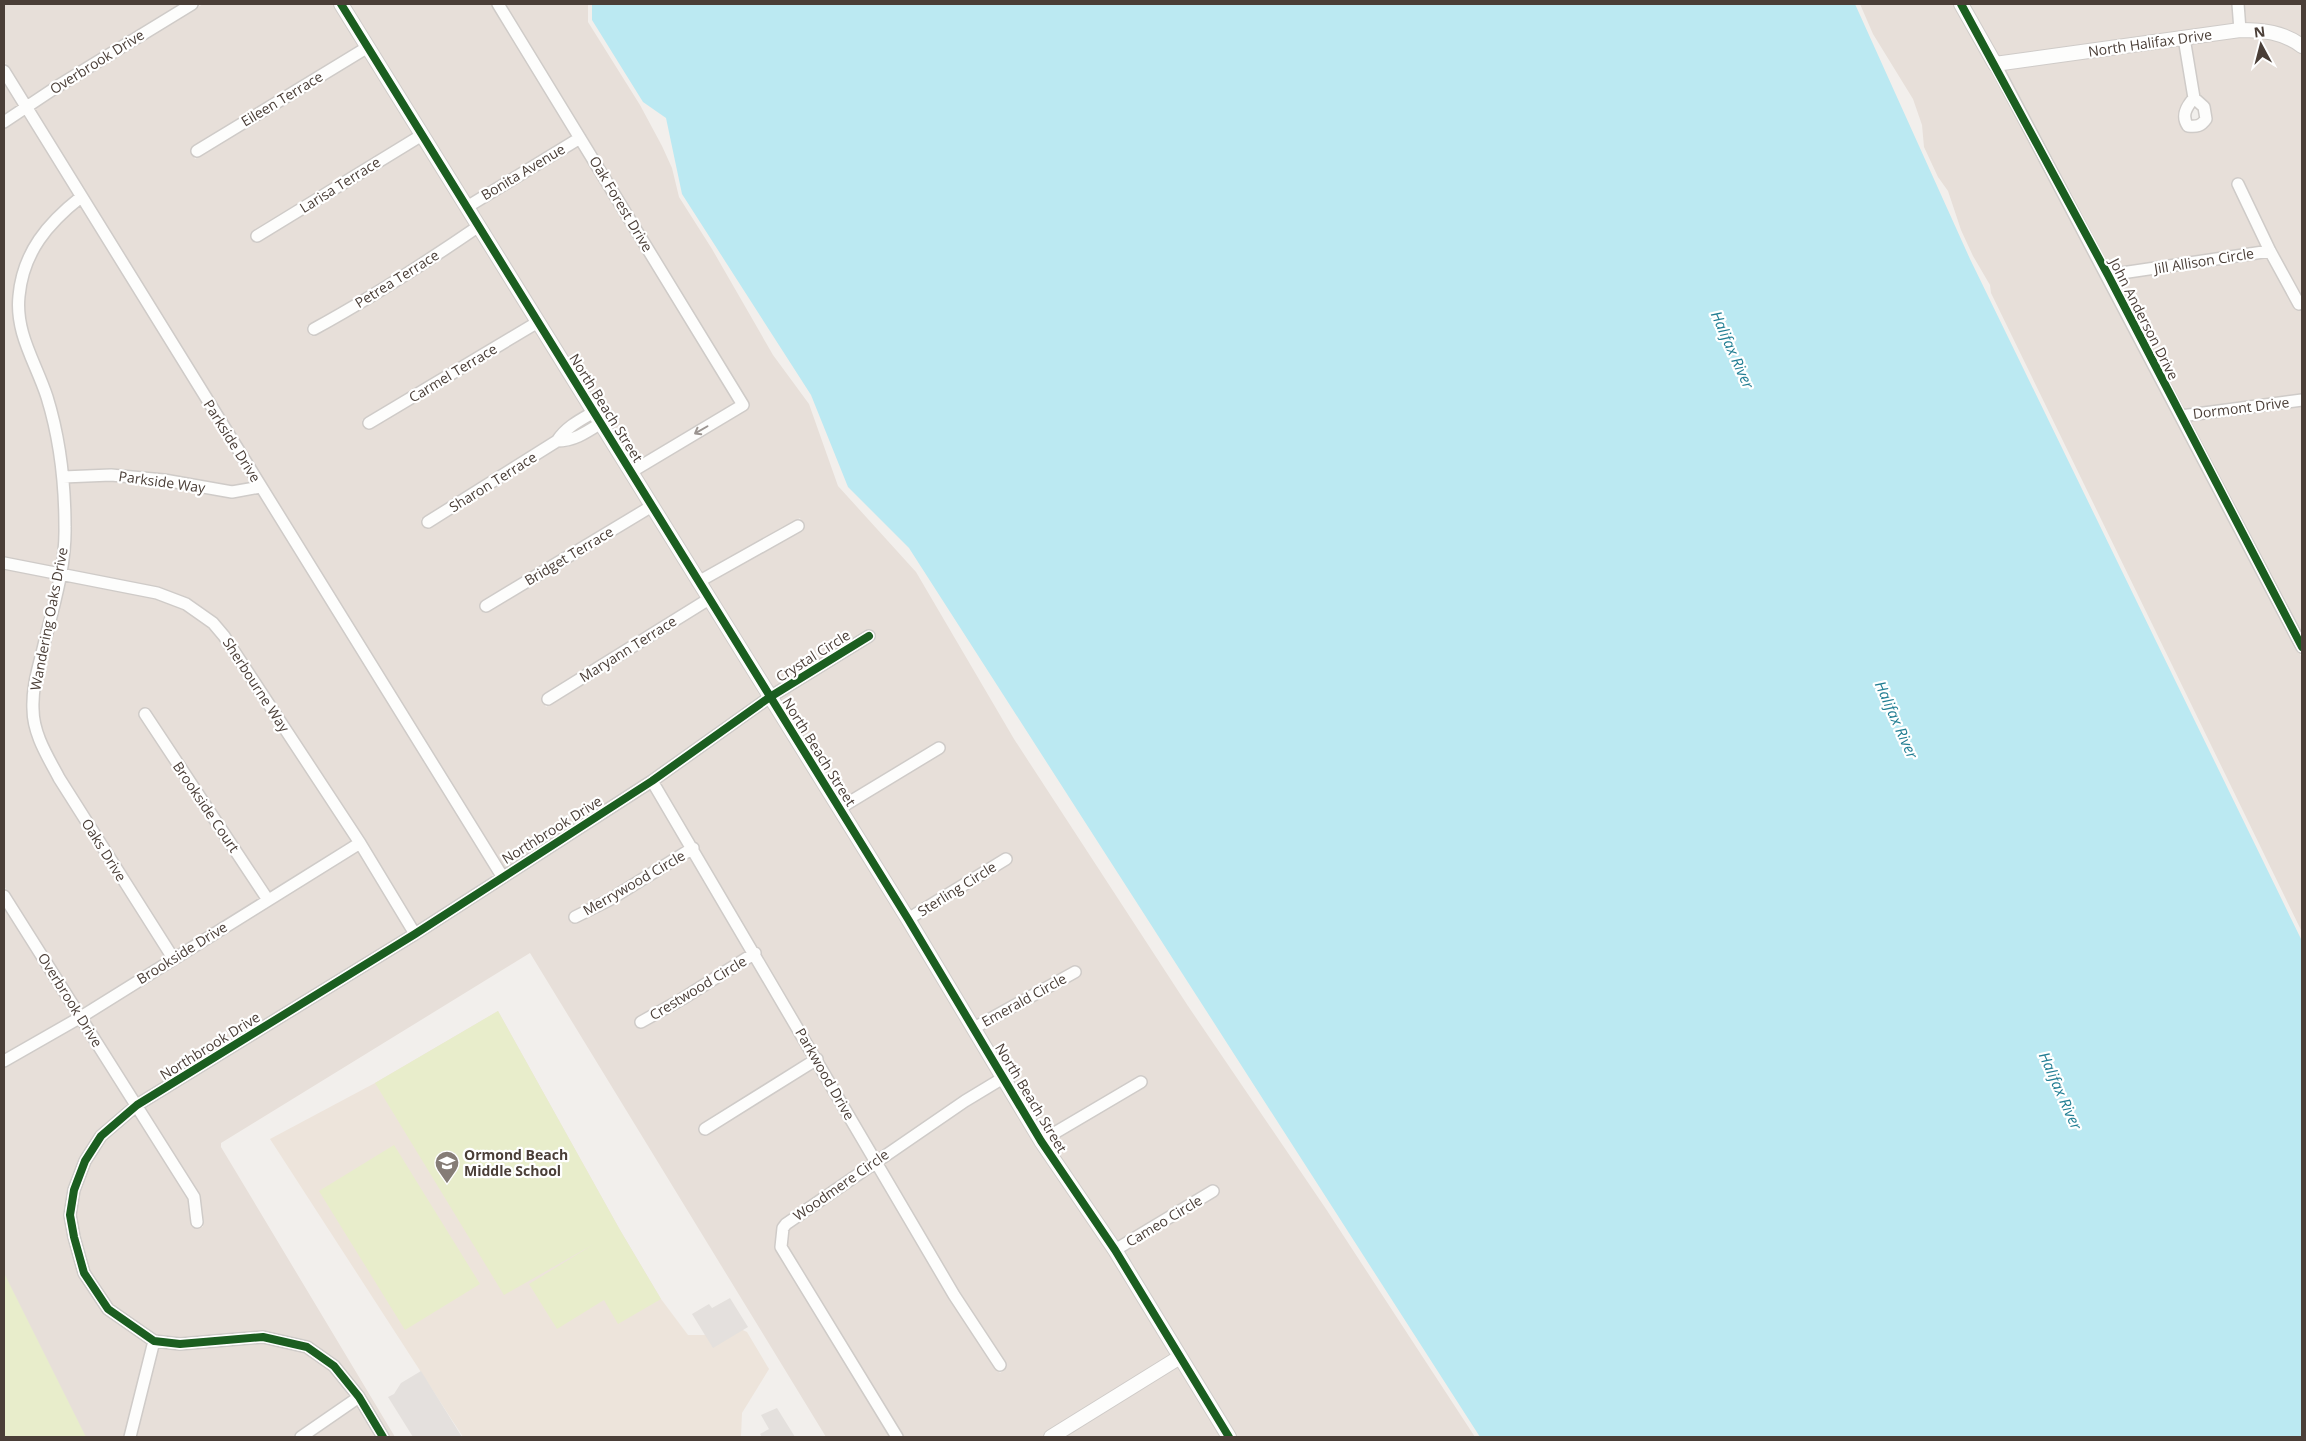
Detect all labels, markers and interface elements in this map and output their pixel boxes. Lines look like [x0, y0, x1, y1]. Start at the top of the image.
north arrow [2236, 20, 2286, 70]
text: N [2253, 21, 2266, 42]
street label: North Halifax Drive [2087, 24, 2213, 61]
street label: Overbrook Drive [46, 25, 148, 98]
street label: Eileen Terrace [237, 67, 326, 130]
street label: Bonita Avenue [477, 139, 568, 204]
street label: Larisa Terrace [296, 152, 384, 217]
street label: Oak Forest Drive [585, 152, 658, 255]
street label: Jill Allison Circle [2151, 243, 2255, 278]
street label: Petrea Terrace [351, 245, 442, 312]
street label: John Anderson Drive [2105, 253, 2183, 383]
water label: Halifax River [1707, 308, 1759, 393]
street label: Carmel Terrace [405, 339, 500, 406]
street label: North Beach Street [565, 350, 648, 466]
street label: Dormont Drive [2192, 392, 2290, 423]
street label: Parkside Drive [200, 396, 265, 486]
one-way arrow [694, 426, 708, 436]
street label: Sharon Terrace [445, 447, 540, 516]
street label: Parkside Way [118, 466, 208, 497]
street label: Bridget Terrace [521, 522, 617, 590]
street label: Wandering Oaks Drive [25, 546, 72, 692]
street label: Maryann Terrace [576, 611, 680, 686]
street label: Crystal Circle [772, 625, 854, 686]
street label: Sherbourne Way [219, 634, 295, 736]
water label: Halifax River [1871, 678, 1923, 763]
street label: North Beach Street [778, 694, 861, 810]
street label: Brookside Court [169, 758, 244, 856]
street label: Northbrook Drive [498, 791, 606, 868]
street label: Oaks Drive [78, 815, 131, 885]
street label: Merrywood Circle [579, 846, 688, 920]
street label: Sterling Circle [914, 857, 1000, 920]
street label: Brookside Drive [133, 917, 231, 988]
street label: Overbrook Drive [34, 949, 107, 1051]
street label: Crestwood Circle [646, 951, 750, 1024]
street label: Emerald Circle [978, 968, 1070, 1031]
street label: Northbrook Drive [156, 1007, 264, 1084]
street label: Parkwood Drive [791, 1024, 860, 1123]
street label: North Beach Street [991, 1039, 1072, 1156]
water label: Halifax River [2035, 1049, 2087, 1134]
street label: Woodmere Circle [789, 1144, 892, 1225]
place label: Ormond Beach Middle School [464, 1145, 568, 1180]
school or university icon: Ormond Beach Middle School [434, 1150, 460, 1184]
street label: Cameo Circle [1122, 1190, 1205, 1251]

